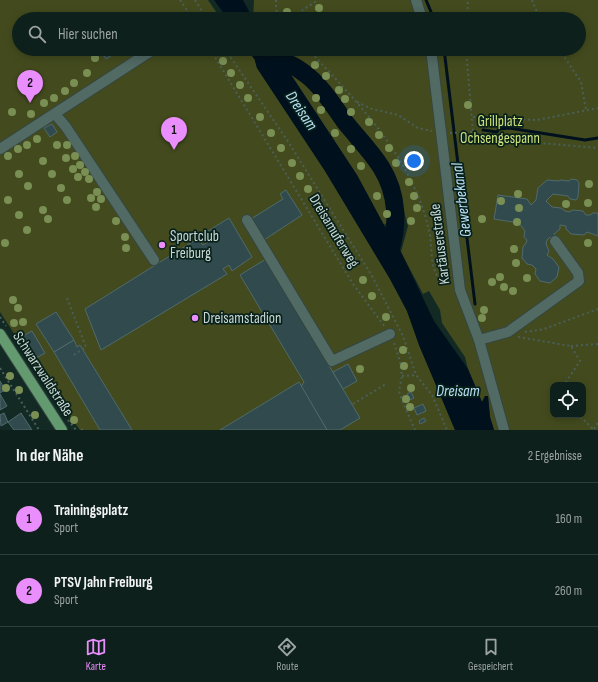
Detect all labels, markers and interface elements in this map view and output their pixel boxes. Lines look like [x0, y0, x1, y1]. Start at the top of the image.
search box [12, 12, 586, 56]
icon: search [26, 23, 48, 45]
text: Hier suchen [58, 25, 118, 44]
pin: 2 [17, 70, 43, 103]
water label: Dreisam [281, 88, 321, 134]
park label: Grillplatz Ochsengespann [460, 112, 540, 148]
pin: 1 [161, 117, 187, 150]
your location [404, 151, 424, 171]
water label: Gewerbekanal [448, 161, 476, 238]
street label: Dreisamuferweg [305, 191, 363, 271]
street label: Kartäuserstraße [426, 203, 454, 285]
place label: Sportclub Freiburg [170, 227, 219, 263]
marker: Sportclub Freiburg [157, 240, 167, 250]
place label: Dreisamstadion [203, 309, 281, 328]
marker: Dreisamstadion [190, 313, 200, 323]
street label: Schwarzwaldstraße [8, 328, 78, 420]
water label: Dreisam [436, 382, 480, 401]
map controls [550, 382, 586, 418]
button: locate [550, 382, 586, 418]
text: In der Nähe [16, 446, 83, 466]
text: 2 Ergebnisse [528, 448, 582, 464]
text: Trainingsplatz [54, 501, 128, 520]
text: 1 [26, 511, 32, 527]
text: 160 m [556, 511, 582, 527]
text: Sport [54, 520, 78, 536]
text: PTSV Jahn Freiburg [54, 573, 153, 592]
text: 2 [26, 583, 32, 599]
text: 260 m [555, 583, 582, 599]
text: Sport [54, 592, 78, 608]
tab: Karte [85, 636, 107, 673]
tab: Route [276, 636, 298, 673]
tab: Gespeichert [468, 636, 513, 673]

